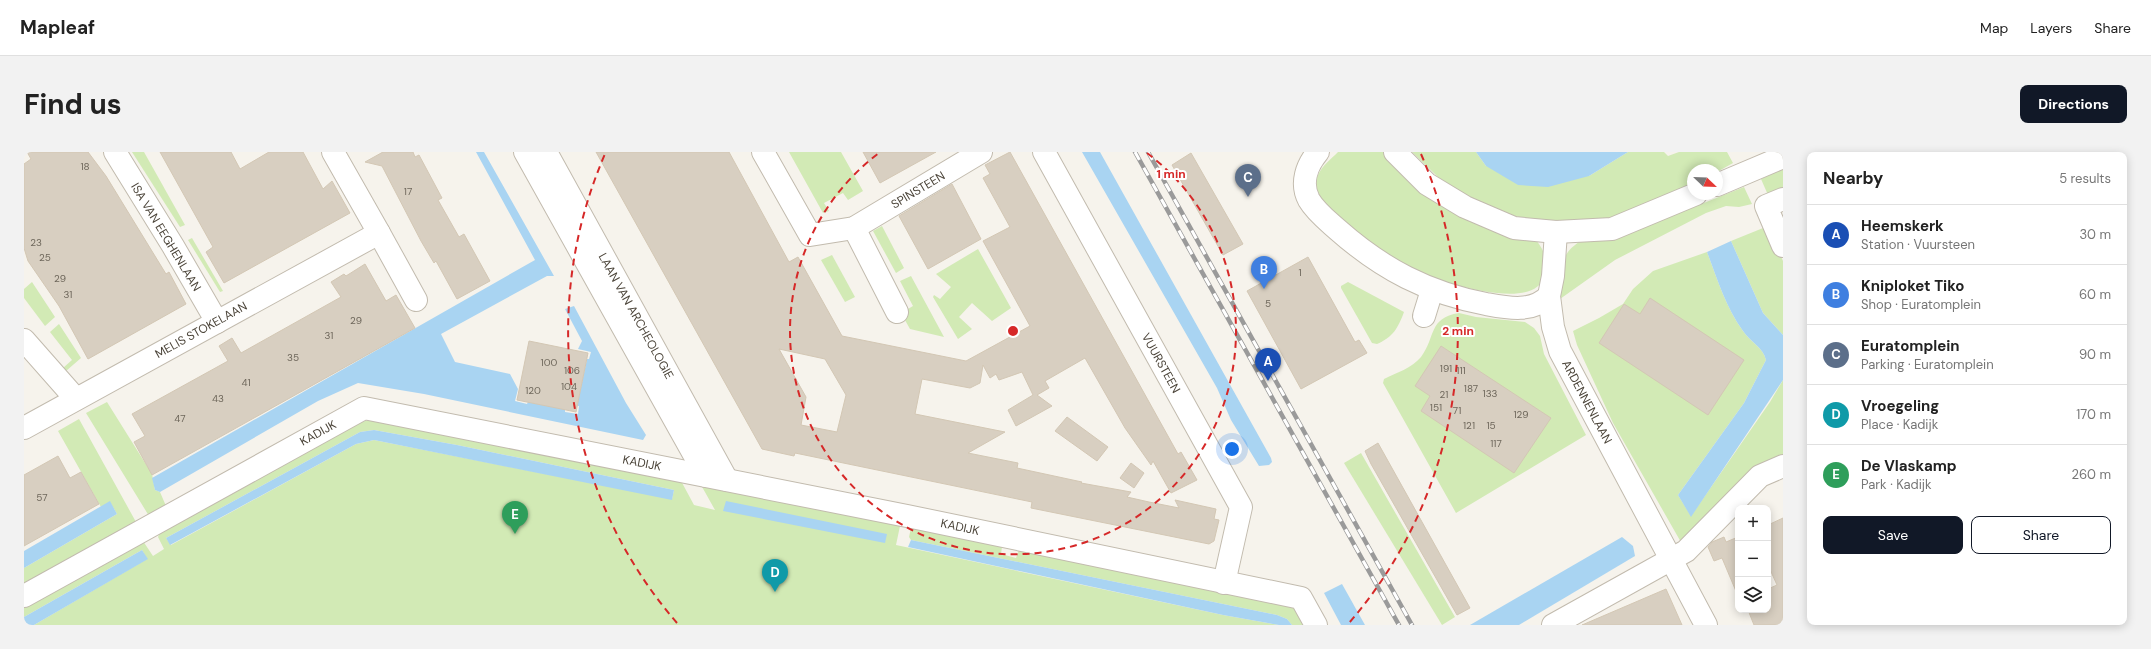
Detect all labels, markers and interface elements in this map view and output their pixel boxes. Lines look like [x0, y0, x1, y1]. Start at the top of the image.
text: Mapleaf [20, 15, 95, 40]
text: Map [1980, 19, 2008, 37]
text: Layers [2030, 19, 2072, 37]
text: Share [2094, 19, 2131, 37]
button: Directions [2020, 85, 2127, 123]
text: Find us [24, 86, 122, 123]
house number: 18 [80, 160, 90, 173]
pin: C [1235, 164, 1261, 197]
north arrow [1687, 164, 1723, 200]
text: 1 min [1156, 166, 1186, 182]
text: Nearby [1823, 167, 1883, 189]
street label: SPINSTEEN [888, 168, 948, 212]
text: 5 results [2059, 170, 2111, 187]
street label: ISA VAN EEGHENLAAN [127, 180, 205, 294]
house number: 17 [404, 185, 412, 198]
text: Heemskerk [1861, 216, 1944, 236]
text: A [1831, 226, 1841, 243]
text: 30 m [2079, 226, 2111, 243]
house number: 23 [30, 236, 42, 249]
text: Station · Vuursteen [1861, 236, 1975, 253]
street label: LAAN VAN ARCHEOLOGIE [595, 250, 677, 382]
house number: 25 [39, 251, 51, 264]
pin: B [1251, 256, 1277, 289]
house number: 1 [1298, 266, 1302, 279]
house number: 29 [54, 272, 66, 285]
text: Kniploket Tiko [1861, 276, 1964, 296]
text: B [1832, 286, 1840, 303]
text: 60 m [2079, 286, 2111, 303]
house number: 31 [64, 288, 72, 301]
text: Shop · Euratomplein [1861, 296, 1981, 313]
house number: 5 [1265, 297, 1271, 310]
street label: MELIS STOKELAAN [152, 298, 250, 362]
house number: 29 [350, 314, 362, 327]
text: 2 min [1442, 323, 1474, 339]
centre of rings [1006, 324, 1020, 338]
house number: 31 [325, 329, 333, 342]
street label: VUURSTEEN [1138, 330, 1184, 396]
text: Euratomplein [1861, 336, 1960, 356]
text: C [1831, 346, 1841, 363]
text: 90 m [2079, 346, 2111, 363]
pin: A [1255, 348, 1281, 381]
house number: 35 [287, 351, 299, 364]
house number: 100 [541, 356, 558, 369]
text: Parking · Euratomplein [1861, 356, 1994, 373]
street label: ARDENNENLAAN [1558, 357, 1616, 447]
house number: 191 [1440, 362, 1452, 375]
house number: 106 [564, 364, 580, 377]
house number: 111 [1456, 364, 1466, 377]
house number: 41 [241, 376, 251, 389]
house number: 104 [561, 380, 577, 393]
house number: 187 [1464, 382, 1478, 395]
house number: 120 [525, 384, 541, 397]
house number: 133 [1483, 387, 1498, 400]
house number: 21 [1440, 388, 1448, 401]
house number: 43 [212, 392, 224, 405]
text: Vroegeling [1861, 396, 1939, 416]
house number: 151 [1430, 401, 1442, 414]
house number: 71 [1453, 404, 1461, 417]
text: D [1831, 406, 1841, 423]
text: 170 m [2076, 406, 2111, 423]
house number: 129 [1513, 408, 1529, 421]
house number: 47 [174, 412, 186, 425]
text: Place · Kadijk [1861, 416, 1938, 433]
street label: KADIJK [297, 417, 339, 449]
house number: 121 [1463, 419, 1475, 432]
house number: 15 [1486, 419, 1496, 432]
house number: 117 [1490, 437, 1502, 450]
your location [1222, 439, 1242, 459]
street label: KADIJK [621, 451, 663, 475]
text: De Vlaskamp [1861, 456, 1957, 476]
text: E [1832, 466, 1840, 483]
text: 260 m [2071, 466, 2111, 483]
text: Park · Kadijk [1861, 476, 1932, 493]
house number: 57 [36, 491, 48, 504]
pin: E [502, 501, 528, 534]
map controls [1735, 505, 1771, 613]
button: + [1735, 505, 1771, 541]
street label: KADIJK [939, 515, 981, 539]
button: Save [1823, 516, 1963, 554]
button: Share [1971, 516, 2111, 554]
button: − [1735, 541, 1771, 577]
pin: D [762, 559, 788, 592]
button: layers [1735, 577, 1771, 613]

